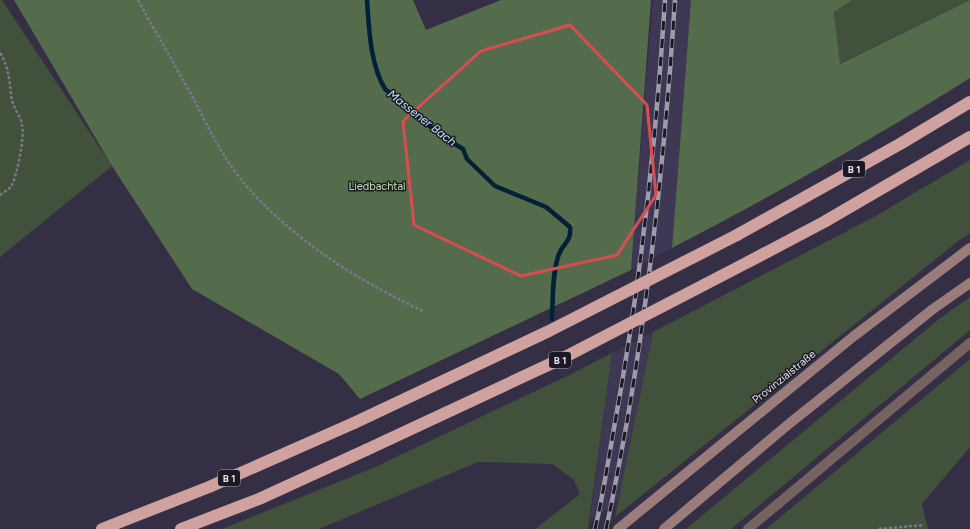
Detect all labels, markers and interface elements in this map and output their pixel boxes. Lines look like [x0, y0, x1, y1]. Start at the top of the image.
water label: Massener Bach [385, 87, 459, 149]
road number: B 1 [843, 161, 865, 177]
park label: Liedbachtal [348, 180, 406, 193]
street label: Provinzialstraße [750, 348, 818, 406]
road number: B 1 [549, 352, 571, 368]
road number: B 1 [218, 470, 240, 486]

